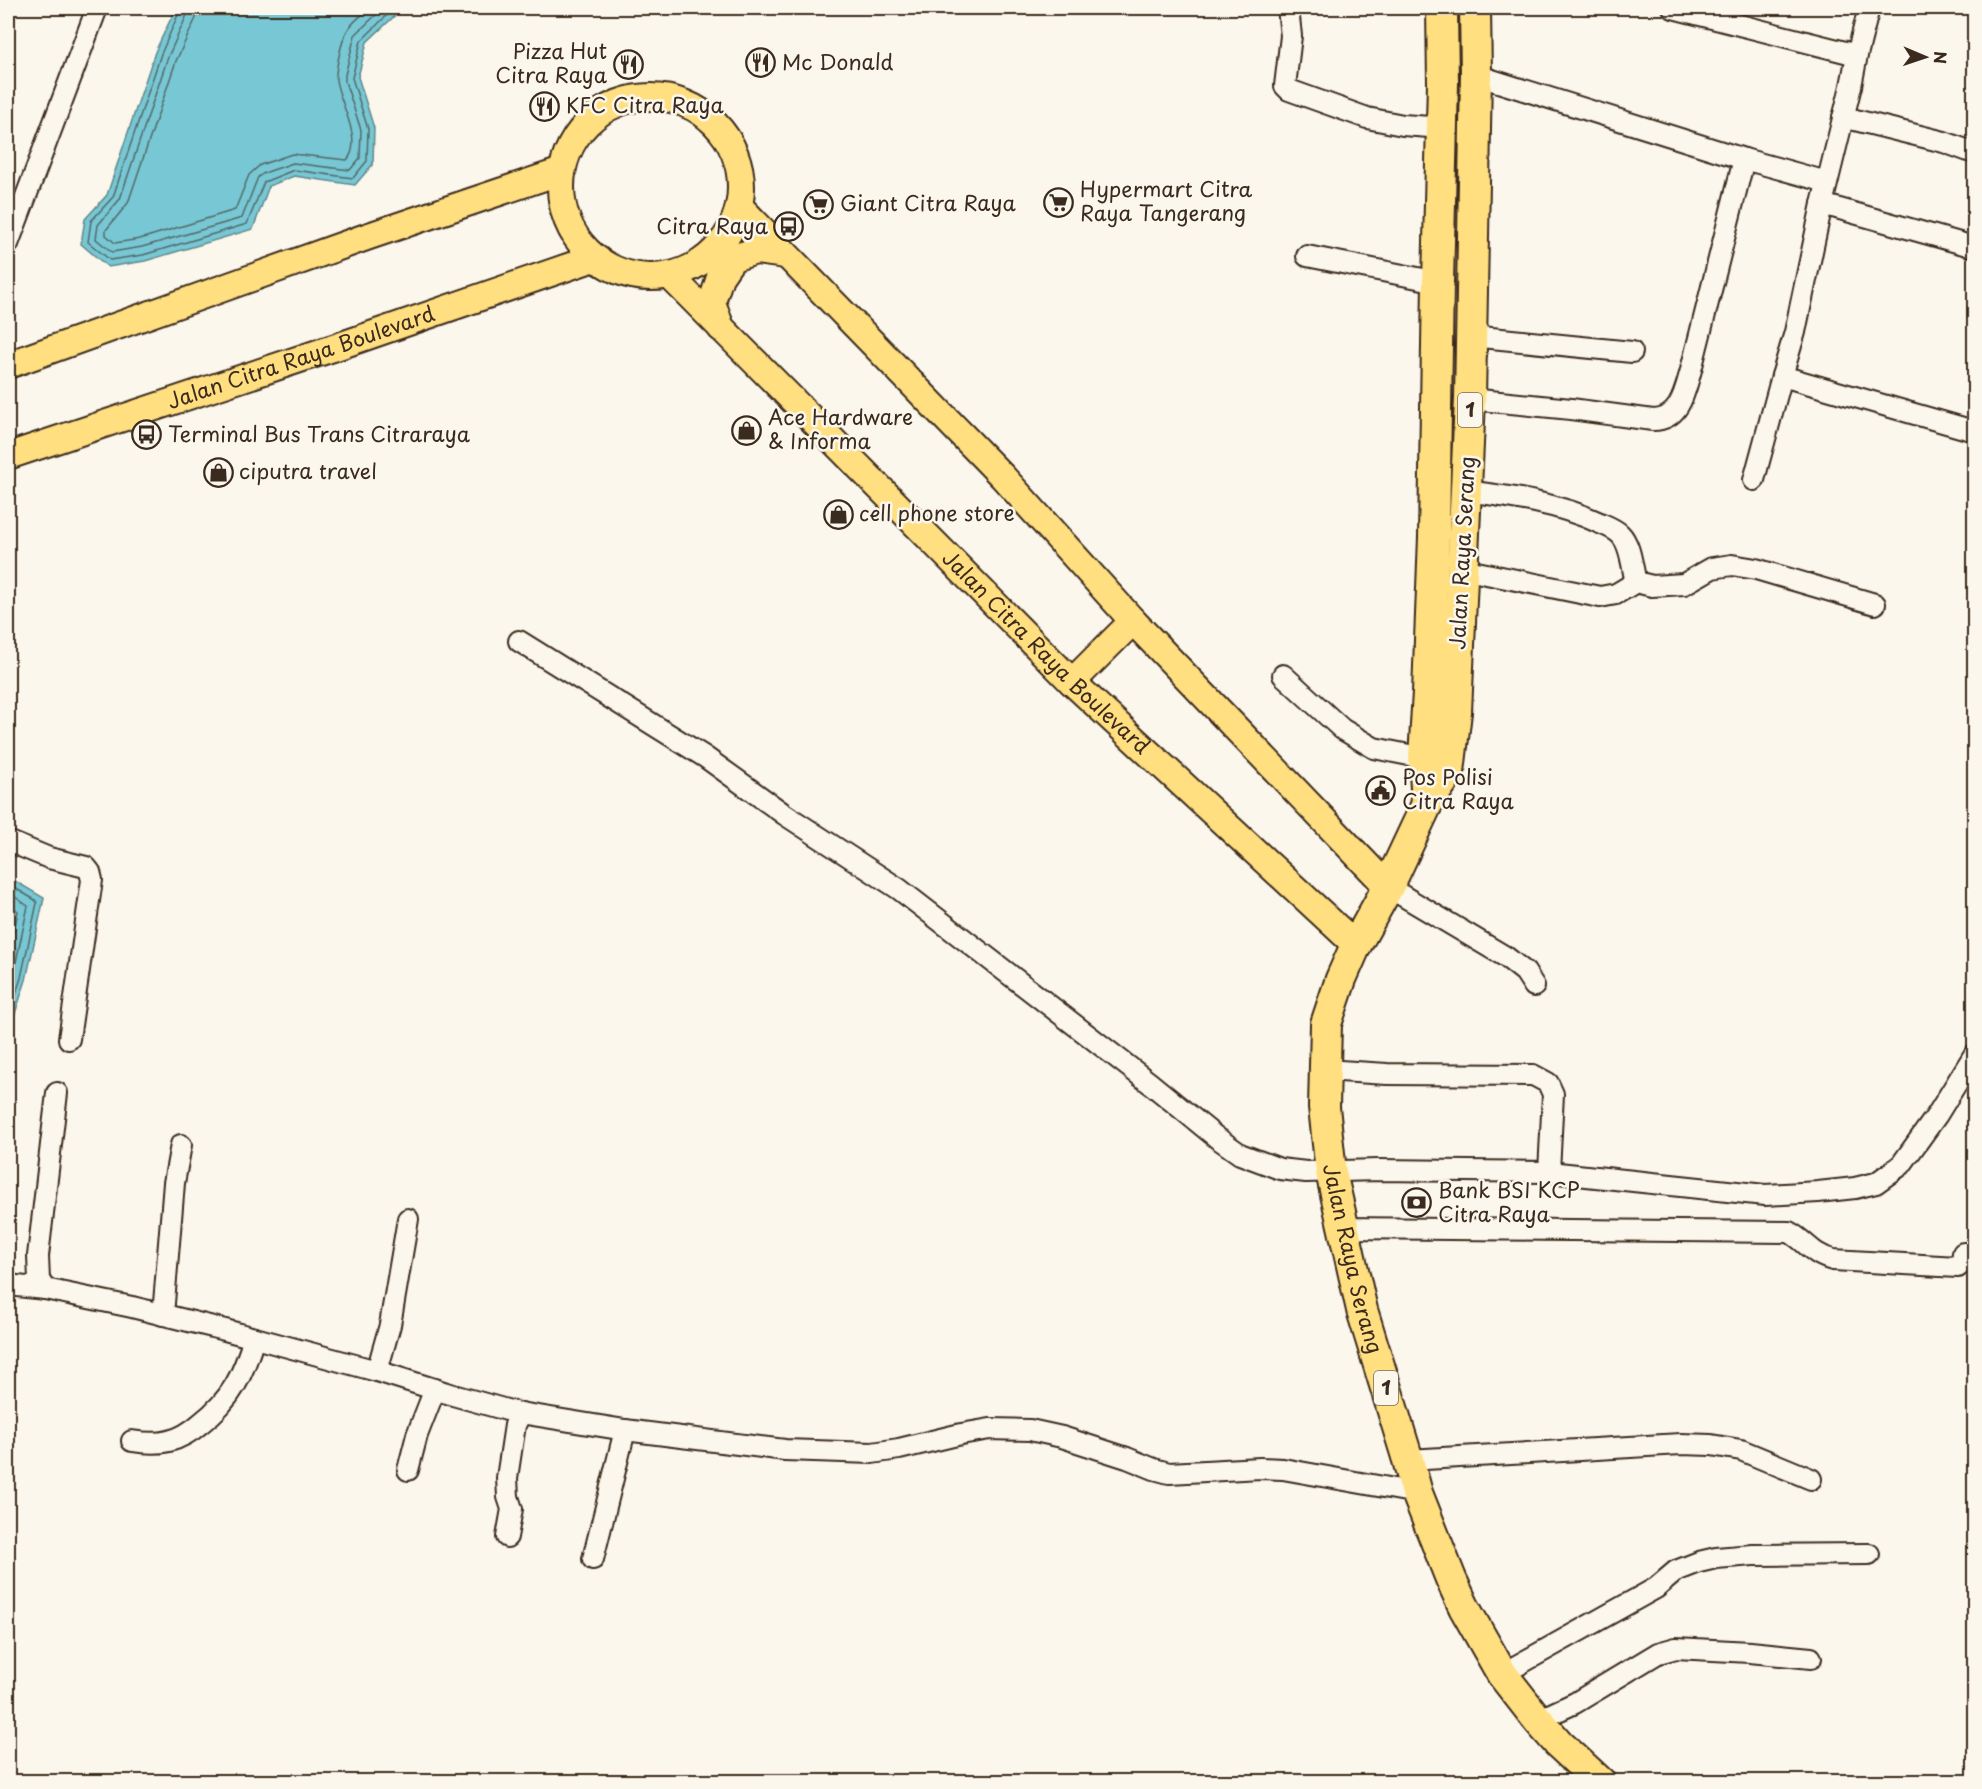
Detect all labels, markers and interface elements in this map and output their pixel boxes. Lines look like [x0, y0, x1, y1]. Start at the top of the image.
north arrow [1895, 27, 1955, 87]
place label: Pizza Hut Citra Raya [495, 34, 608, 90]
place label: Mc Donald [782, 45, 894, 77]
restaurant icon: Mc Donald [745, 47, 777, 79]
restaurant icon: Pizza Hut Citra Raya [612, 48, 644, 80]
text: N [1929, 51, 1953, 64]
place label: KFC Citra Raya [566, 88, 724, 120]
restaurant icon: KFC Citra Raya [529, 90, 561, 122]
place label: Hypermart Citra Raya Tangerang [1080, 172, 1253, 228]
place label: Giant Citra Raya [840, 186, 1016, 218]
supermarket icon: Hypermart Citra Raya Tangerang [1043, 186, 1075, 218]
supermarket icon: Giant Citra Raya [803, 188, 835, 220]
place label: Citra Raya [656, 209, 769, 241]
bus stop icon: Citra Raya [773, 211, 805, 243]
street label: Jalan Citra Raya Boulevard [163, 296, 439, 416]
road number: 1 [1458, 393, 1482, 427]
place label: Ace Hardware & Informa [768, 400, 913, 456]
shop icon: Ace Hardware & Informa [731, 414, 763, 446]
place label: Terminal Bus Trans Citraraya [168, 417, 471, 449]
bus stop icon: Terminal Bus Trans Citraraya [131, 419, 163, 451]
place label: ciputra travel [239, 454, 377, 486]
street label: Jalan Raya Serang [1440, 455, 1482, 650]
shop icon: ciputra travel [202, 456, 234, 488]
place label: cell phone store [859, 496, 1015, 528]
shop icon: cell phone store [822, 498, 854, 530]
street label: Jalan Citra Raya Boulevard [936, 542, 1158, 761]
place label: Pos Polisi Citra Raya [1402, 760, 1515, 816]
public building icon: Pos Polisi Citra Raya [1365, 774, 1397, 806]
street label: Jalan Raya Serang [1316, 1163, 1392, 1357]
place label: Bank BSI KCP Citra Raya [1438, 1173, 1580, 1229]
bank icon: Bank BSI KCP Citra Raya [1401, 1187, 1433, 1219]
road number: 1 [1374, 1371, 1398, 1405]

